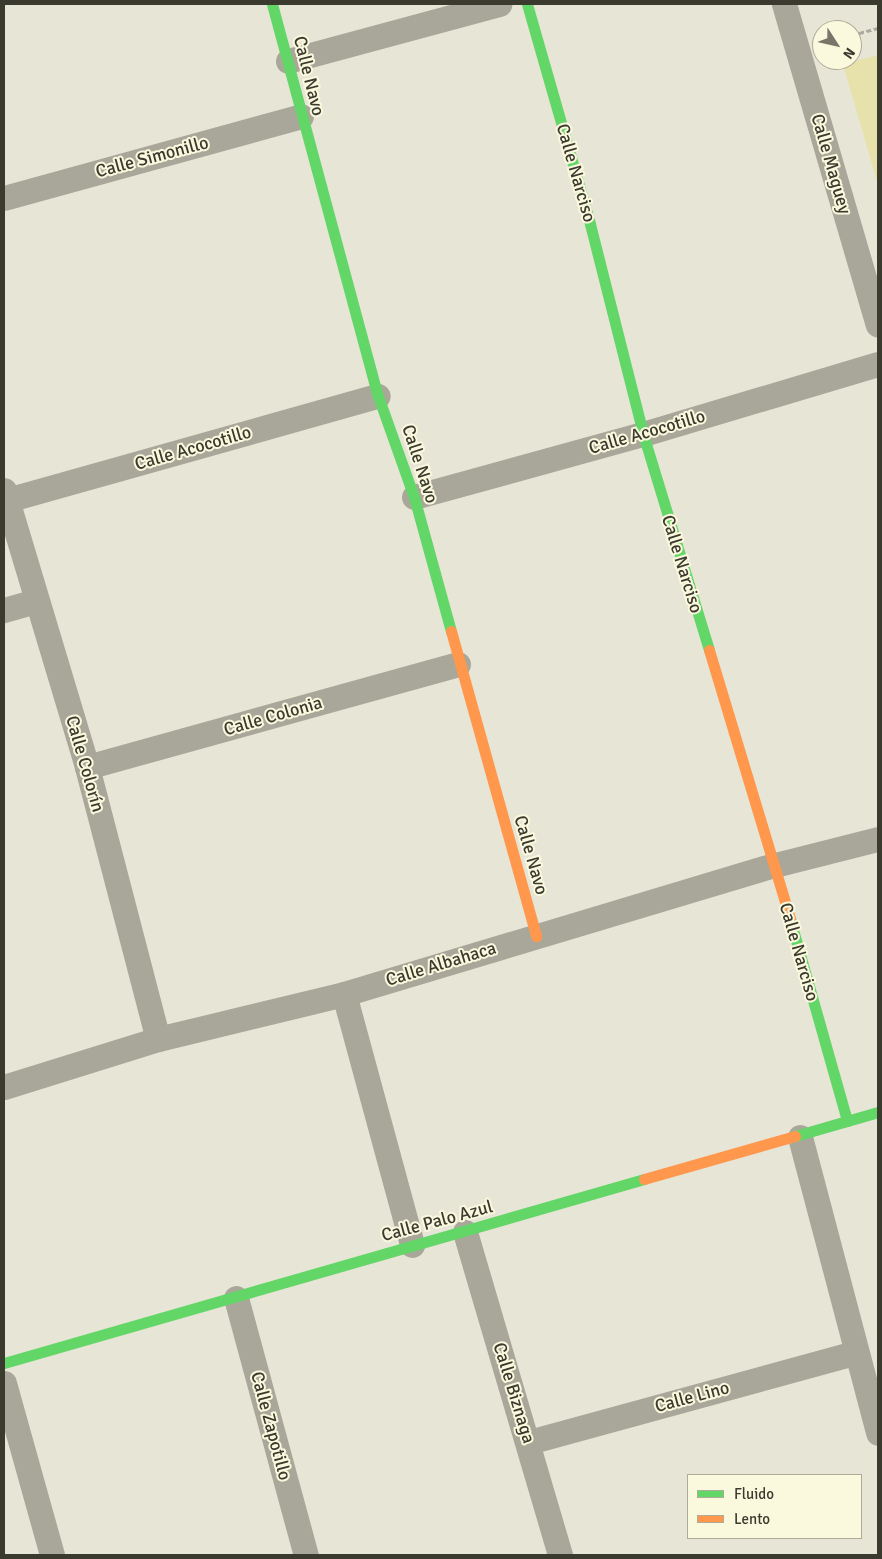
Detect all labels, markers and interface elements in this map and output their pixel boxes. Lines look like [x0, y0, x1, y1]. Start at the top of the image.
north arrow [812, 20, 862, 70]
street label: Calle Navo [289, 34, 329, 118]
text: N [839, 44, 859, 62]
street label: Calle Maguey [806, 111, 856, 217]
street label: Calle Narciso [552, 121, 600, 225]
street label: Calle Simonillo [93, 132, 211, 182]
street label: Calle Acocotillo [586, 405, 708, 459]
street label: Calle Acocotillo [132, 421, 254, 475]
street label: Calle Navo [397, 422, 443, 506]
street label: Calle Narciso [657, 512, 707, 616]
street label: Calle Colonia [221, 692, 325, 740]
street label: Calle Colorín [61, 713, 109, 815]
street label: Calle Navo [509, 813, 553, 897]
street label: Calle Narciso [775, 900, 823, 1004]
street label: Calle Albahaca [383, 937, 499, 991]
street label: Calle Palo Azul [379, 1196, 495, 1246]
street label: Calle Biznaga [488, 1340, 540, 1446]
street label: Calle Zapotillo [246, 1369, 296, 1483]
street label: Calle Lino [652, 1377, 732, 1417]
legend [687, 1474, 862, 1539]
text: Fluido [734, 1485, 774, 1503]
text: Lento [734, 1510, 770, 1528]

